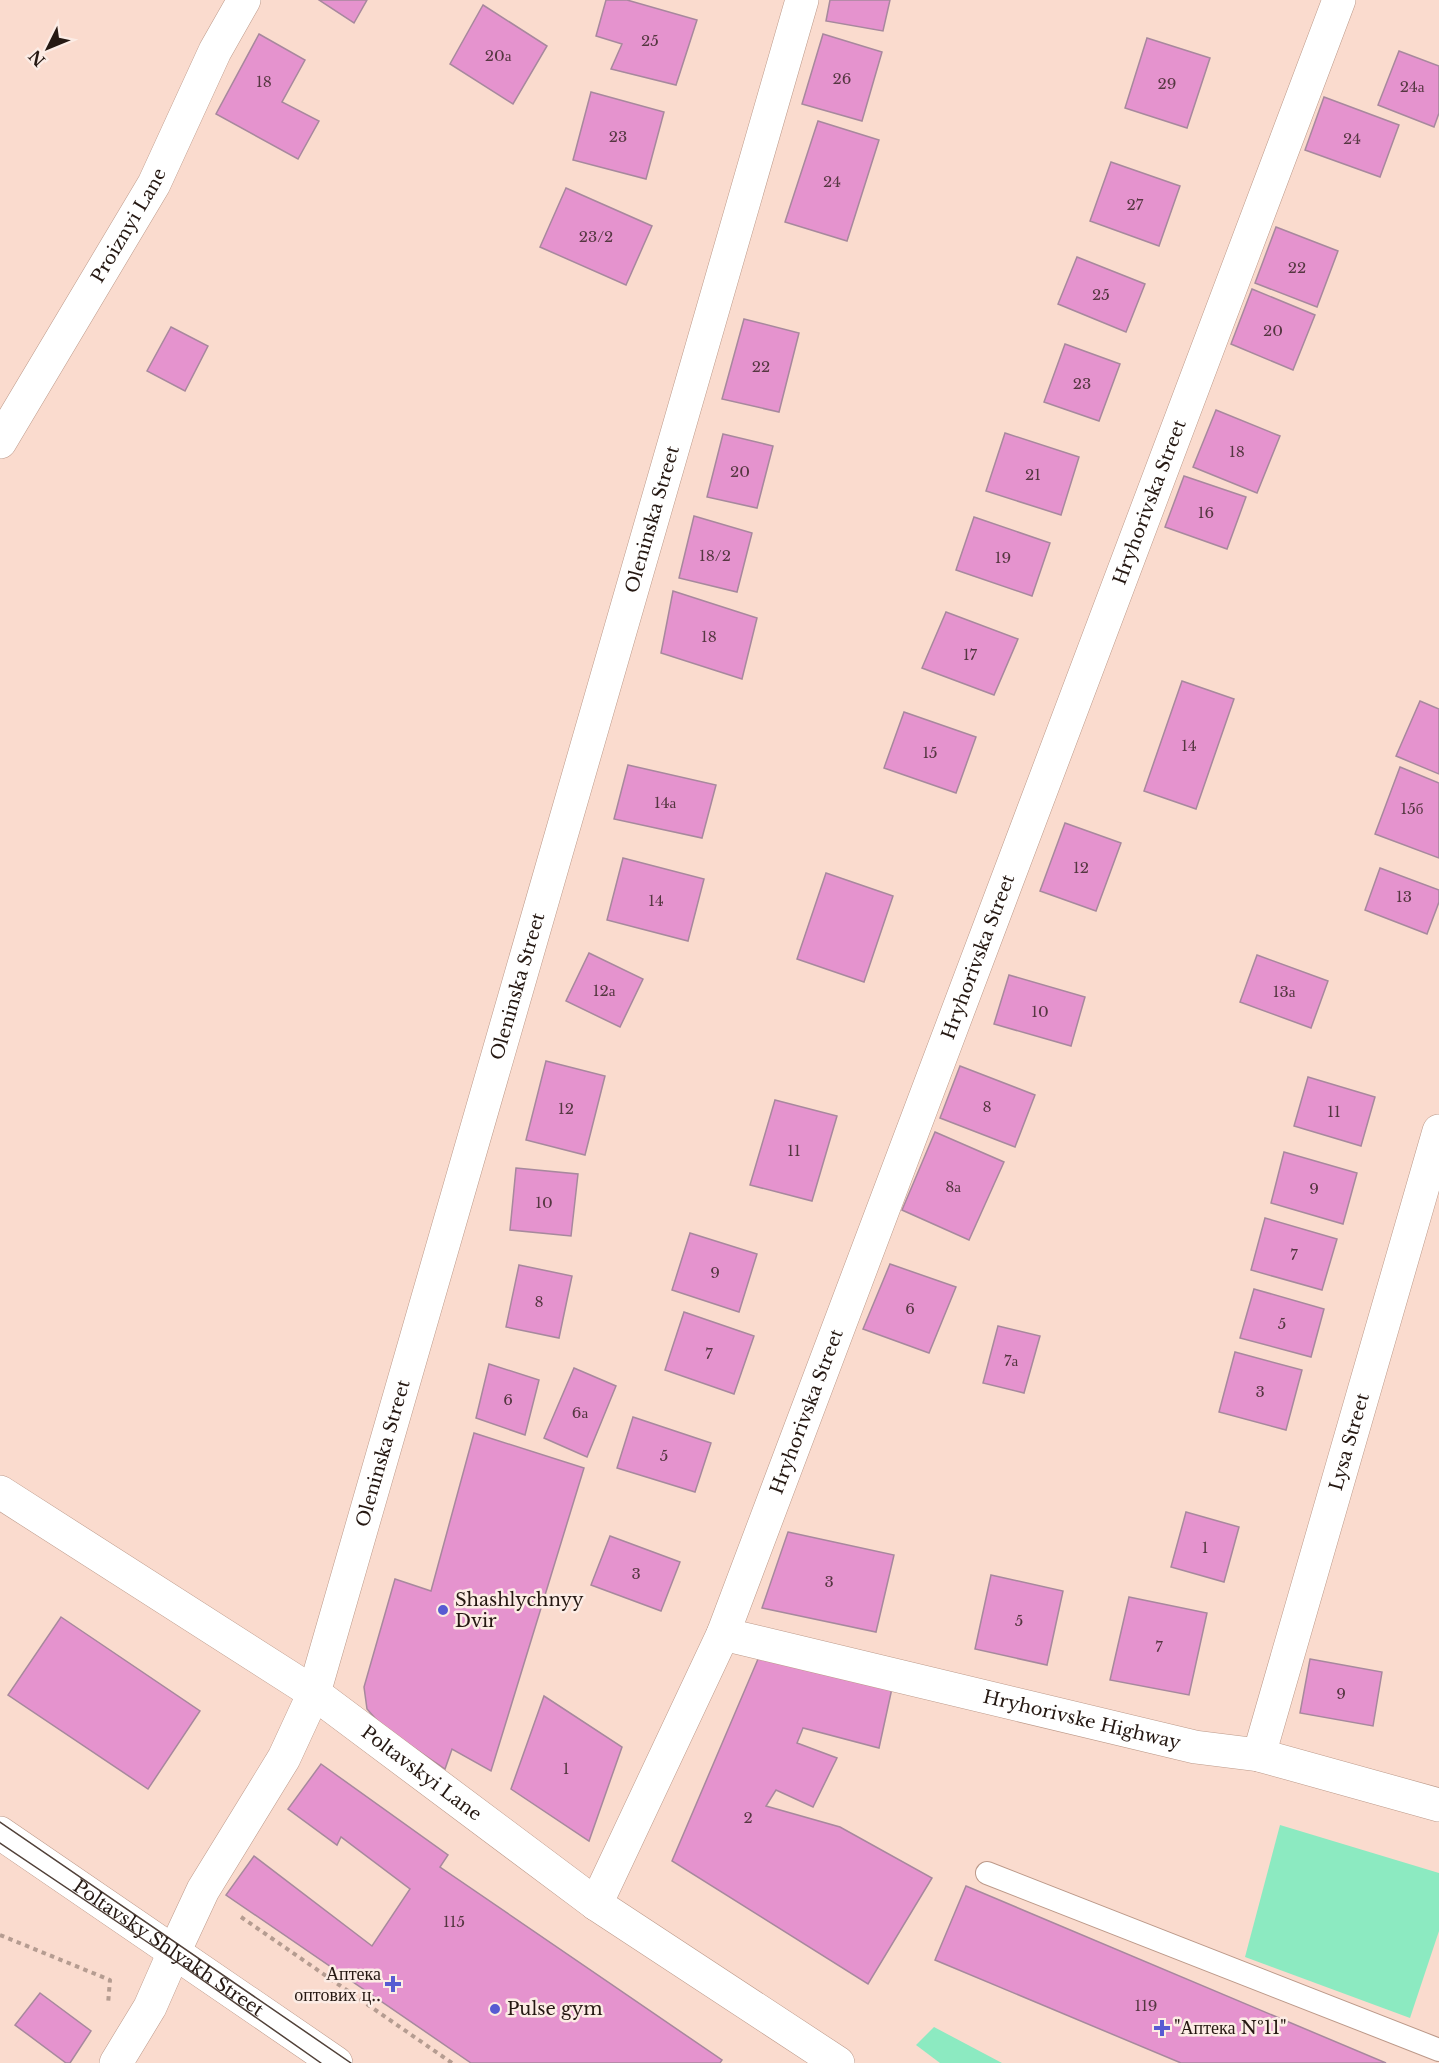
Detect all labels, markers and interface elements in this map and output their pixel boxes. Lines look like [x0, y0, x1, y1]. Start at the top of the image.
north arrow [18, 18, 78, 78]
house number: 25 [641, 31, 659, 50]
text: N [25, 46, 49, 71]
house number: 20а [485, 46, 512, 65]
house number: 26 [833, 69, 851, 88]
house number: 18 [256, 72, 272, 91]
house number: 29 [1158, 74, 1176, 93]
house number: 24а [1400, 77, 1425, 96]
house number: 23 [609, 127, 627, 146]
house number: 24 [1343, 129, 1361, 148]
street label: Proiznyi Lane [87, 165, 171, 287]
house number: 24 [823, 172, 841, 191]
house number: 27 [1127, 195, 1144, 214]
house number: 23/2 [579, 227, 613, 246]
house number: 22 [1288, 258, 1306, 277]
house number: 25 [1092, 285, 1110, 304]
house number: 20 [1263, 321, 1283, 340]
house number: 22 [752, 357, 770, 376]
house number: 23 [1073, 374, 1091, 393]
street label: Hryhorivska Street [1109, 416, 1191, 588]
house number: 18 [1229, 442, 1245, 461]
street label: Oleninska Street [621, 443, 684, 596]
house number: 20 [730, 462, 750, 481]
house number: 21 [1025, 465, 1041, 484]
house number: 16 [1198, 503, 1214, 522]
house number: 18/2 [699, 546, 731, 565]
house number: 19 [995, 548, 1011, 567]
house number: 18 [701, 627, 717, 646]
house number: 17 [963, 645, 978, 664]
house number: 14 [1181, 736, 1197, 755]
house number: 15 [922, 743, 938, 762]
house number: 14а [654, 793, 676, 812]
house number: 15б [1401, 799, 1424, 818]
house number: 12 [1073, 858, 1089, 877]
street label: Hryhorivska Street [937, 871, 1019, 1043]
house number: 13 [1396, 887, 1412, 906]
house number: 14 [648, 891, 664, 910]
street label: Oleninska Street [486, 910, 549, 1063]
house number: 12а [593, 981, 616, 1000]
house number: 13а [1273, 982, 1296, 1001]
house number: 10 [1031, 1002, 1049, 1021]
house number: 8 [982, 1097, 992, 1116]
house number: 12 [558, 1099, 574, 1118]
house number: 11 [1327, 1102, 1341, 1121]
house number: 11 [787, 1141, 801, 1160]
house number: 8а [945, 1177, 961, 1196]
house number: 9 [1309, 1179, 1319, 1198]
house number: 10 [535, 1193, 553, 1212]
house number: 7 [1290, 1245, 1298, 1264]
house number: 9 [710, 1263, 720, 1282]
house number: 8 [534, 1292, 544, 1311]
house number: 6 [905, 1299, 915, 1318]
house number: 5 [1278, 1314, 1286, 1333]
street label: Hryhorivska Street [766, 1326, 848, 1497]
house number: 7 [705, 1344, 713, 1363]
house number: 7а [1004, 1351, 1018, 1370]
street label: Oleninska Street [351, 1377, 415, 1530]
house number: 3 [1255, 1382, 1265, 1401]
house number: 6 [503, 1390, 513, 1409]
street label: Lysa Street [1325, 1390, 1374, 1493]
house number: 6а [572, 1403, 588, 1422]
house number: 5 [660, 1446, 668, 1465]
house number: 1 [1202, 1538, 1208, 1557]
house number: 3 [631, 1564, 641, 1583]
house number: 3 [824, 1572, 834, 1591]
place label: Shashlychnyy Dvir [455, 1589, 584, 1632]
marker: Shashlychnyy Dvir [436, 1603, 450, 1617]
house number: 5 [1015, 1611, 1023, 1630]
house number: 7 [1155, 1637, 1163, 1656]
house number: 9 [1336, 1684, 1346, 1703]
street label: Hryhorivske Highway [981, 1686, 1183, 1754]
street label: Poltavskyi Lane [357, 1721, 486, 1826]
house number: 1 [563, 1759, 569, 1778]
house number: 2 [743, 1808, 753, 1827]
street label: Poltavsky Shlyakh Street [69, 1875, 268, 2021]
house number: 115 [443, 1912, 465, 1931]
place label: Аптека оптових ц‥ [294, 1963, 381, 2006]
marker: Аптека оптових ц‥ [386, 1977, 400, 1991]
house number: 119 [1134, 1996, 1158, 2015]
place label: Pulse gym [507, 1998, 603, 2020]
marker: Pulse gym [488, 2002, 502, 2016]
place label: "Аптека №11" [1174, 2017, 1287, 2039]
marker: "Аптека №11" [1155, 2021, 1169, 2035]

